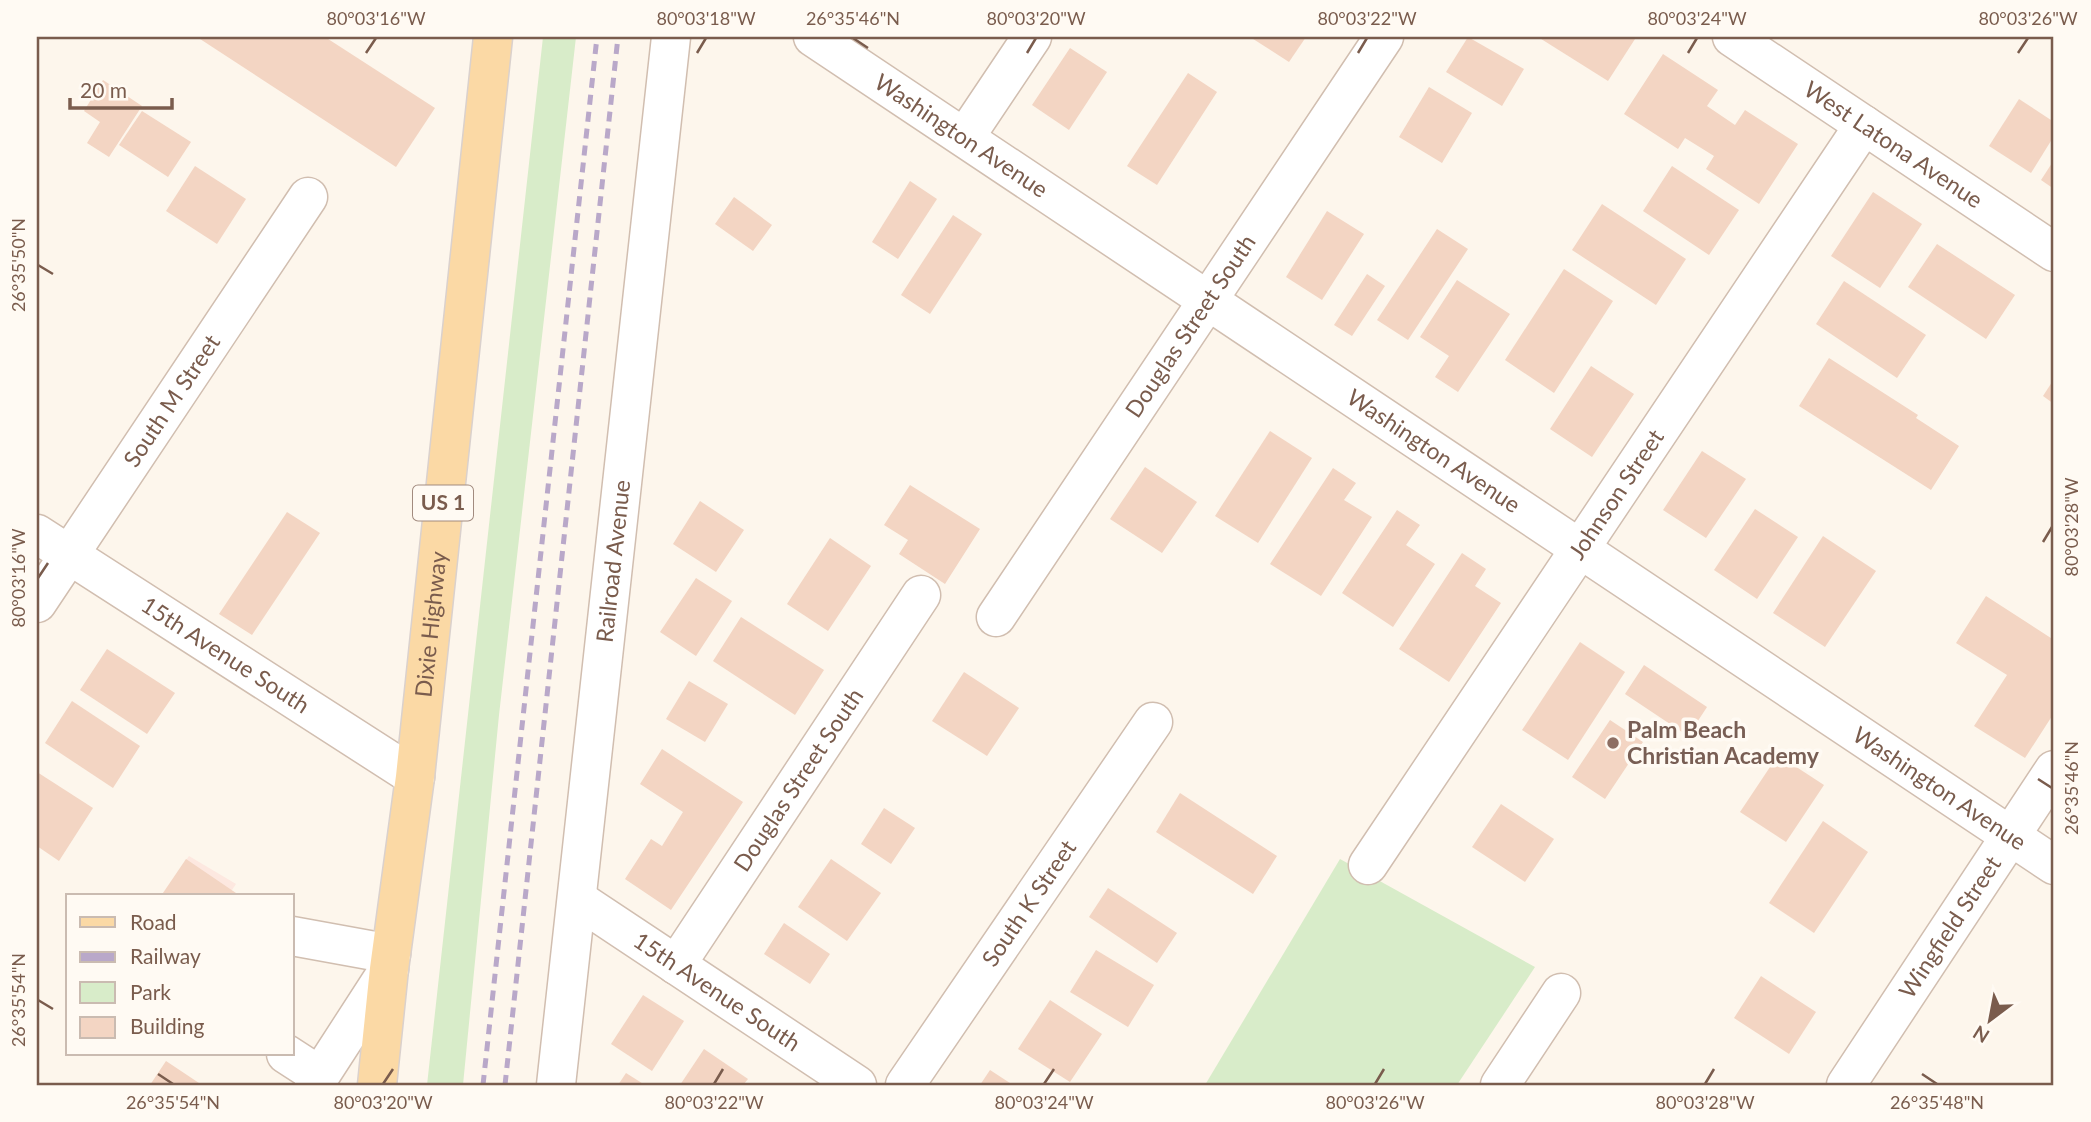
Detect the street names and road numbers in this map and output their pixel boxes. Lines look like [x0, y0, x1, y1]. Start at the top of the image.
street label: Washington Avenue [870, 67, 1054, 203]
street label: West Latona Avenue [1799, 74, 1988, 213]
street label: Douglas Street South [1119, 229, 1261, 422]
street label: South M Street [117, 328, 226, 472]
street label: Washington Avenue [1342, 382, 1526, 518]
street label: Johnson Street [1562, 423, 1669, 564]
street label: Railroad Avenue [590, 478, 635, 644]
road number: US 1 [413, 486, 473, 520]
street label: Dixie Highway [409, 550, 452, 698]
street label: 15th Avenue South [137, 590, 315, 719]
street label: Douglas Street South [727, 682, 868, 876]
street label: Washington Avenue [1848, 720, 2032, 856]
street label: South K Street [975, 834, 1082, 971]
street label: Wingfield Street [1892, 850, 2007, 1003]
street label: 15th Avenue South [629, 926, 806, 1057]

